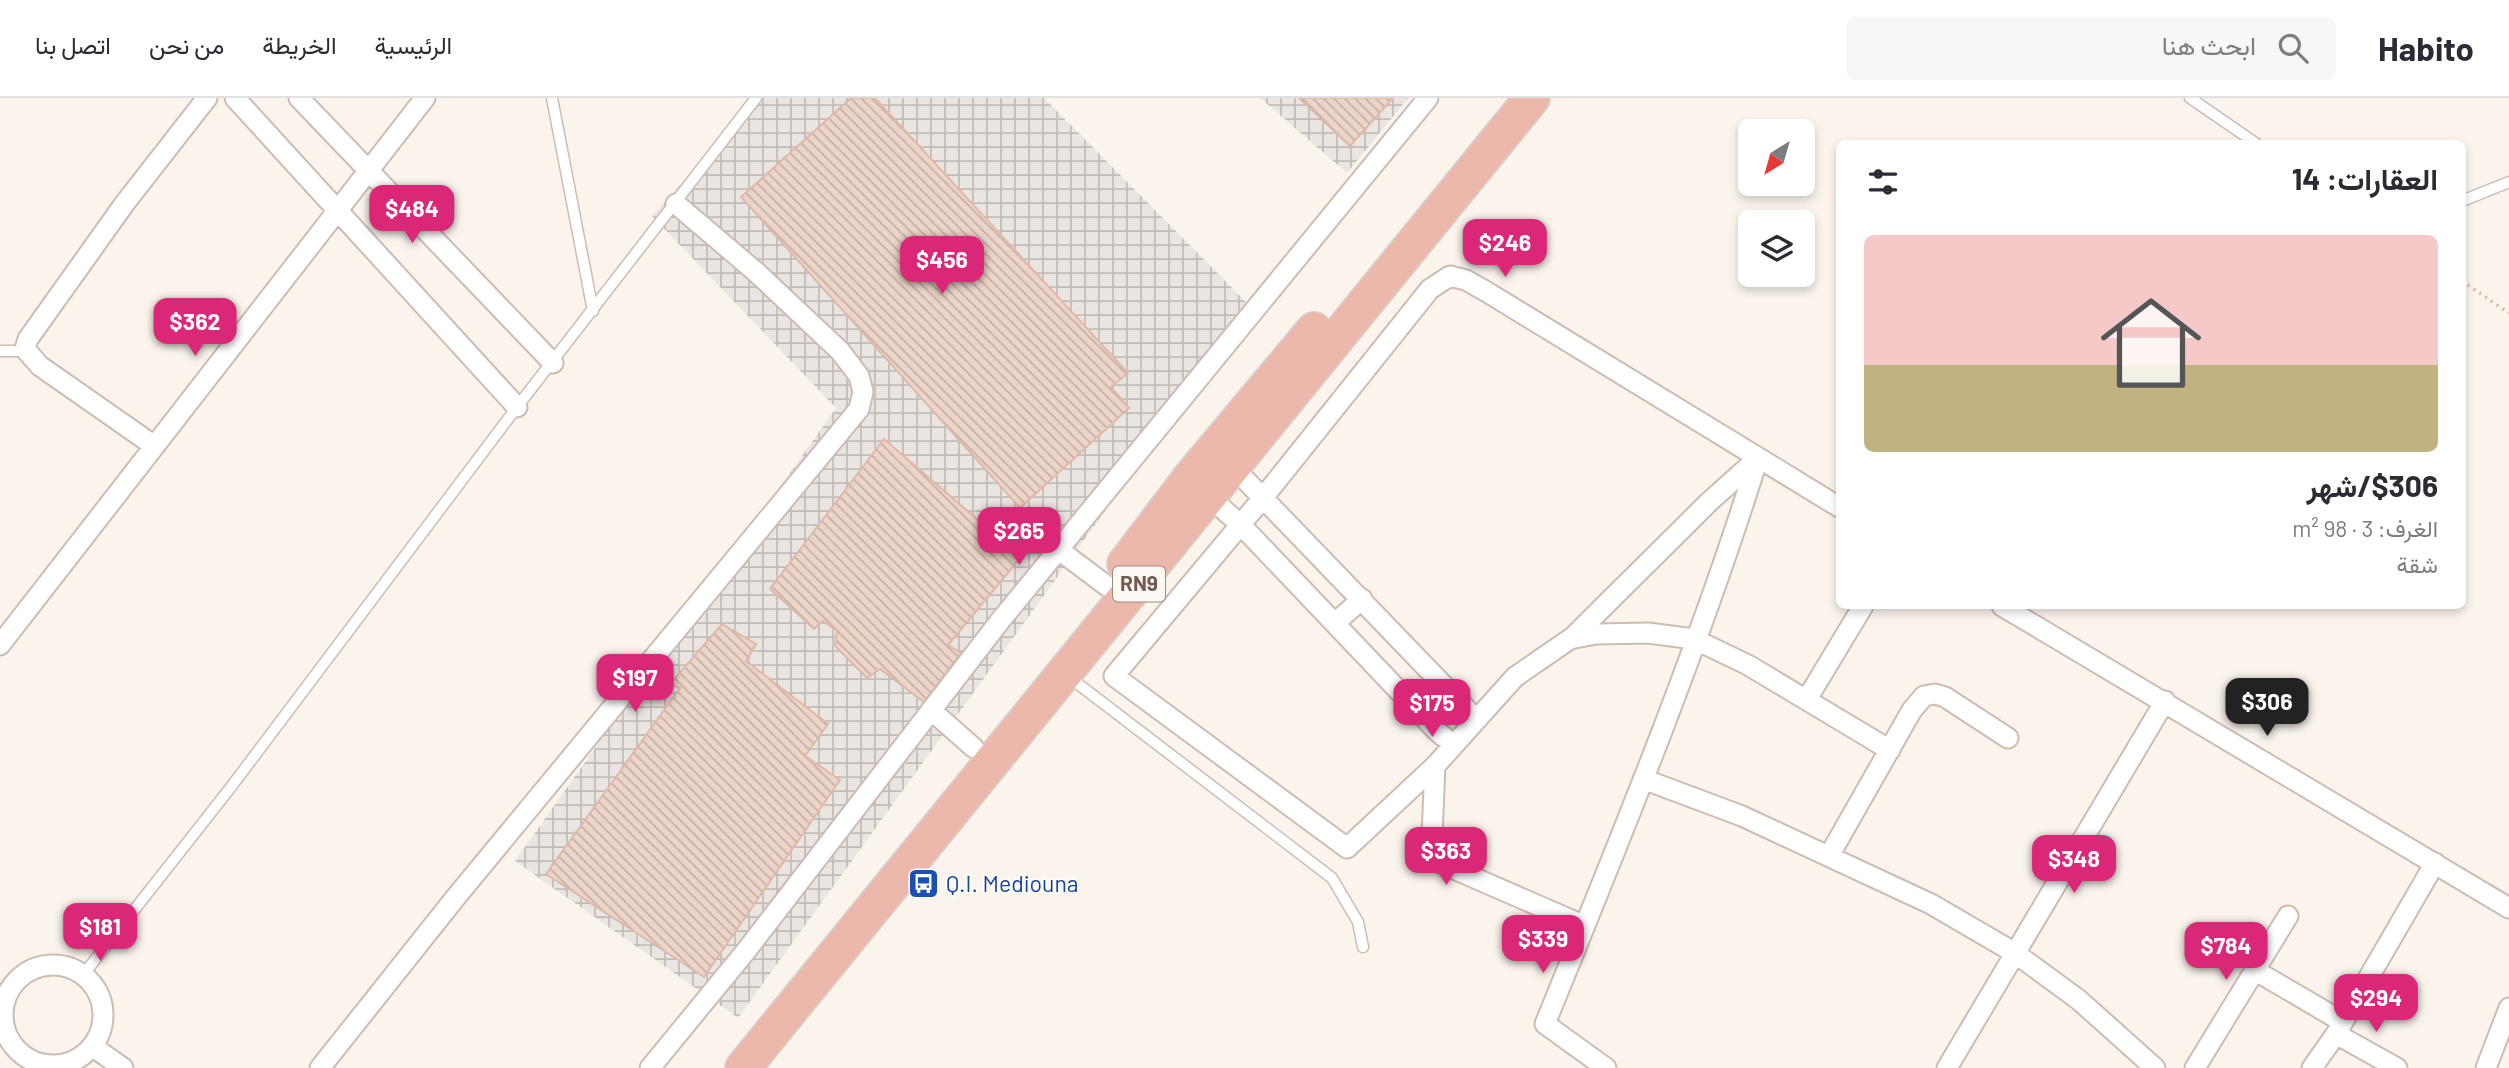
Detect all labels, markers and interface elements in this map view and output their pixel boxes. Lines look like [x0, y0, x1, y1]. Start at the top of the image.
search box [1846, 17, 2336, 80]
text: Habito [2378, 28, 2474, 68]
text: ابحث هنا [2162, 29, 2256, 60]
icon: search [2274, 29, 2312, 67]
text: اتصل بنا [35, 30, 111, 59]
text: من نحن [149, 30, 224, 59]
text: الخريطة [262, 30, 337, 59]
text: الرئيسية [375, 30, 452, 59]
north arrow [1738, 119, 1815, 196]
map controls [1738, 119, 1815, 287]
text: العقارات: 14 [2292, 160, 2438, 196]
icon: filters [1864, 163, 1902, 201]
pin: $484 [371, 186, 453, 245]
text: $484 [385, 194, 439, 222]
button: layers [1738, 210, 1815, 287]
pin: $246 [1464, 220, 1546, 279]
text: $246 [1479, 228, 1531, 256]
pin: $456 [901, 236, 983, 296]
text: $456 [916, 245, 968, 273]
icon: home [2088, 280, 2214, 406]
pin: $362 [154, 299, 236, 358]
text: $362 [170, 307, 220, 335]
text: $306/شهر [2306, 467, 2438, 503]
pin: $265 [978, 508, 1060, 567]
text: الغرف: 3 · 98 m² [2292, 514, 2438, 542]
text: $265 [994, 516, 1044, 544]
text: شقة [2396, 550, 2438, 578]
road number: RN9 [1113, 566, 1165, 602]
pin: $197 [594, 654, 676, 714]
text: $197 [613, 663, 657, 691]
pin: $306 [2226, 678, 2308, 738]
pin: $175 [1391, 680, 1473, 739]
text: $306 [2241, 687, 2293, 715]
text: $175 [1409, 688, 1455, 716]
pin: $363 [1405, 828, 1487, 887]
text: $363 [1421, 836, 1471, 864]
pin: $348 [2033, 836, 2115, 895]
text: $348 [2048, 844, 2100, 872]
bus stop icon: Q.I. Mediouna [906, 867, 940, 901]
place label: Q.I. Mediouna [946, 869, 1079, 897]
pin: $181 [59, 904, 141, 963]
text: $181 [79, 912, 121, 940]
pin: $339 [1502, 916, 1584, 975]
pin: $784 [2185, 922, 2267, 982]
text: $339 [1518, 924, 1568, 952]
text: $784 [2201, 931, 2251, 959]
pin: $294 [2335, 974, 2417, 1034]
text: $294 [2350, 983, 2402, 1011]

